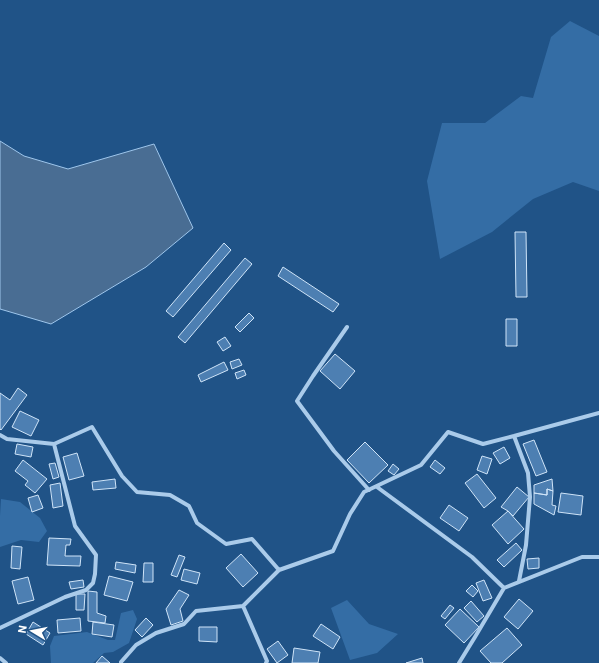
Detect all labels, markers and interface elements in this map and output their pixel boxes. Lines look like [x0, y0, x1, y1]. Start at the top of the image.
north arrow [12, 611, 52, 651]
text: N [16, 624, 30, 634]

